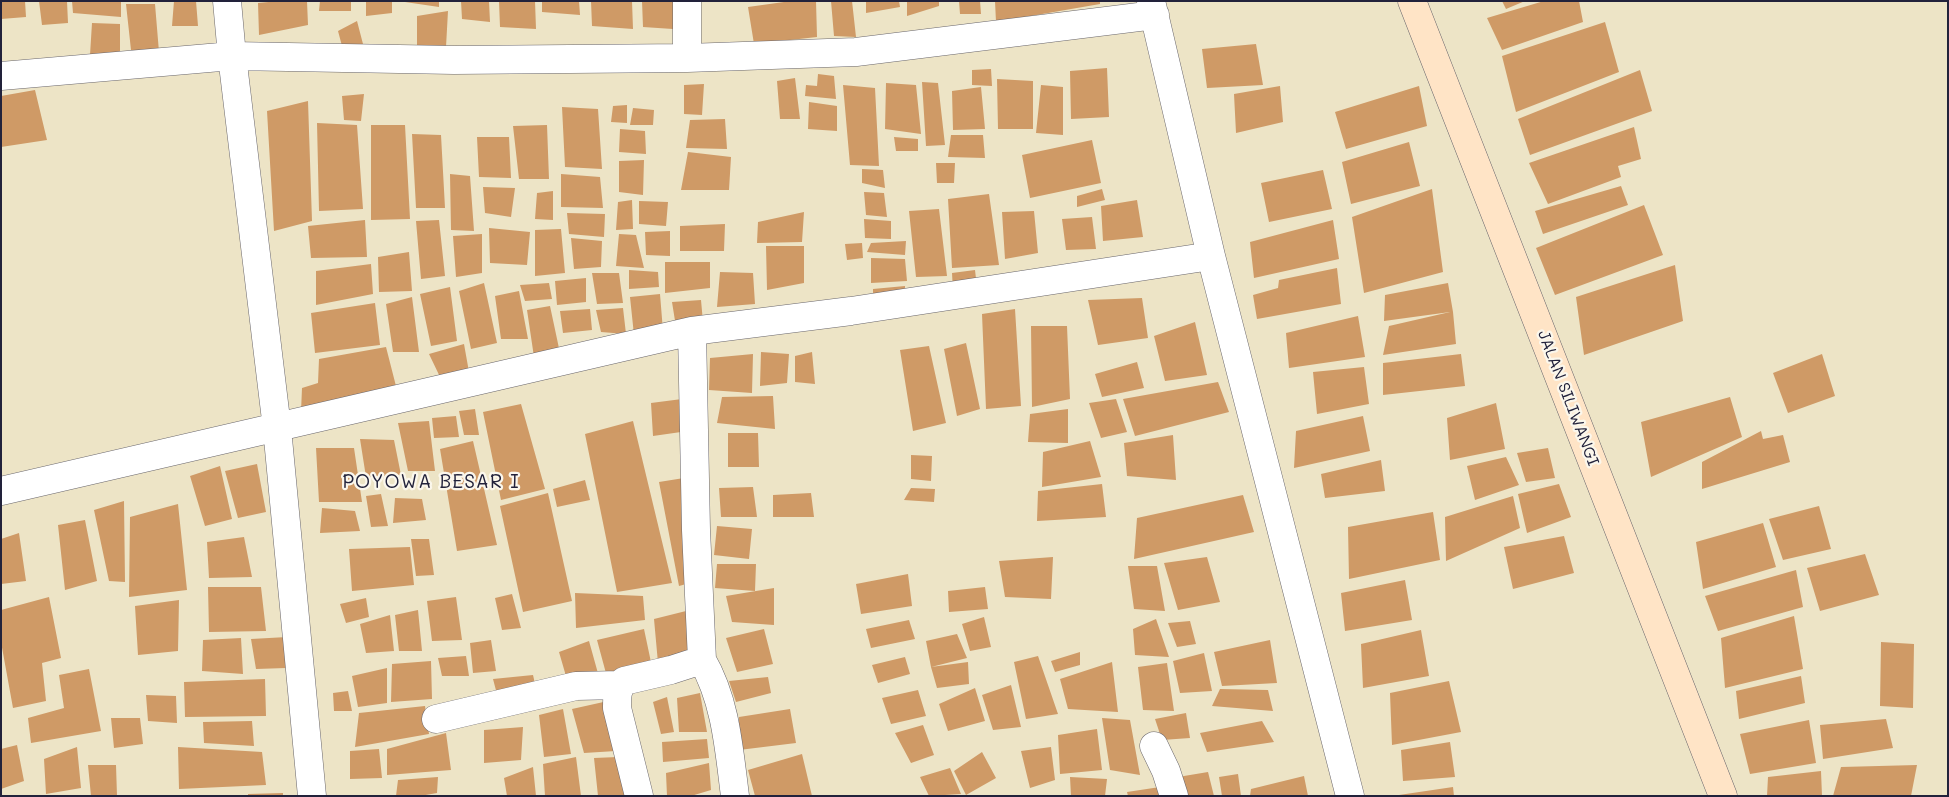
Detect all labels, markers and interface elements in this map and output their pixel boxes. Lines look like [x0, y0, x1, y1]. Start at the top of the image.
street label: JALAN SILIWANGI [1533, 328, 1603, 468]
district label: POYOWA BESAR I [341, 471, 521, 493]

